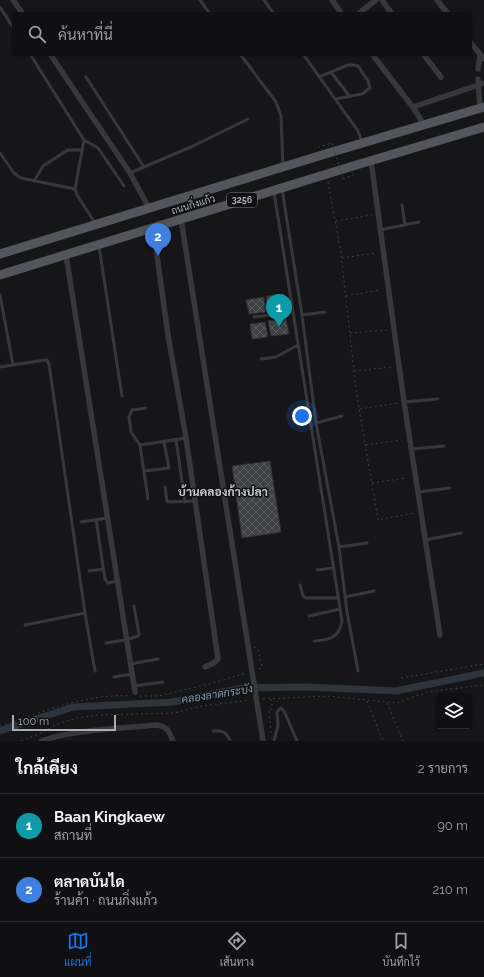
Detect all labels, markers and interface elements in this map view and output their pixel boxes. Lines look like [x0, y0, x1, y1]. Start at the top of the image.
search box [12, 12, 472, 56]
icon: search [26, 23, 48, 45]
text: ค้นหาที่นี่ [58, 26, 113, 44]
street label: ถนนกิ่งแก้ว [169, 190, 217, 216]
road number: 3256 [227, 193, 257, 207]
pin: 2 [145, 223, 171, 256]
pin: 1 [266, 294, 292, 327]
your location [292, 406, 312, 426]
district label: บ้านคลองก้างปลา [178, 484, 268, 499]
water label: คลองลาดกระบัง [180, 681, 254, 707]
map controls [436, 693, 472, 729]
button: layers [436, 693, 472, 729]
scale bar [12, 713, 116, 732]
text: 100 m [18, 715, 49, 728]
text: ใกล้เคียง [16, 758, 78, 778]
text: 2 รายการ [418, 761, 468, 776]
text: Baan Kingkaew [54, 808, 165, 826]
text: 1 [26, 818, 32, 833]
text: 90 m [437, 818, 468, 833]
text: สถานที่ [54, 828, 92, 843]
text: ตลาดบันได [54, 873, 125, 891]
text: 2 [25, 882, 33, 897]
text: 210 m [432, 882, 468, 897]
text: ร้านค้า · ถนนกิ่งแก้ว [54, 893, 157, 908]
tab: แผนที่ [64, 930, 92, 969]
tab: เส้นทาง [220, 930, 254, 969]
tab: บันทึกไว้ [382, 930, 420, 969]

